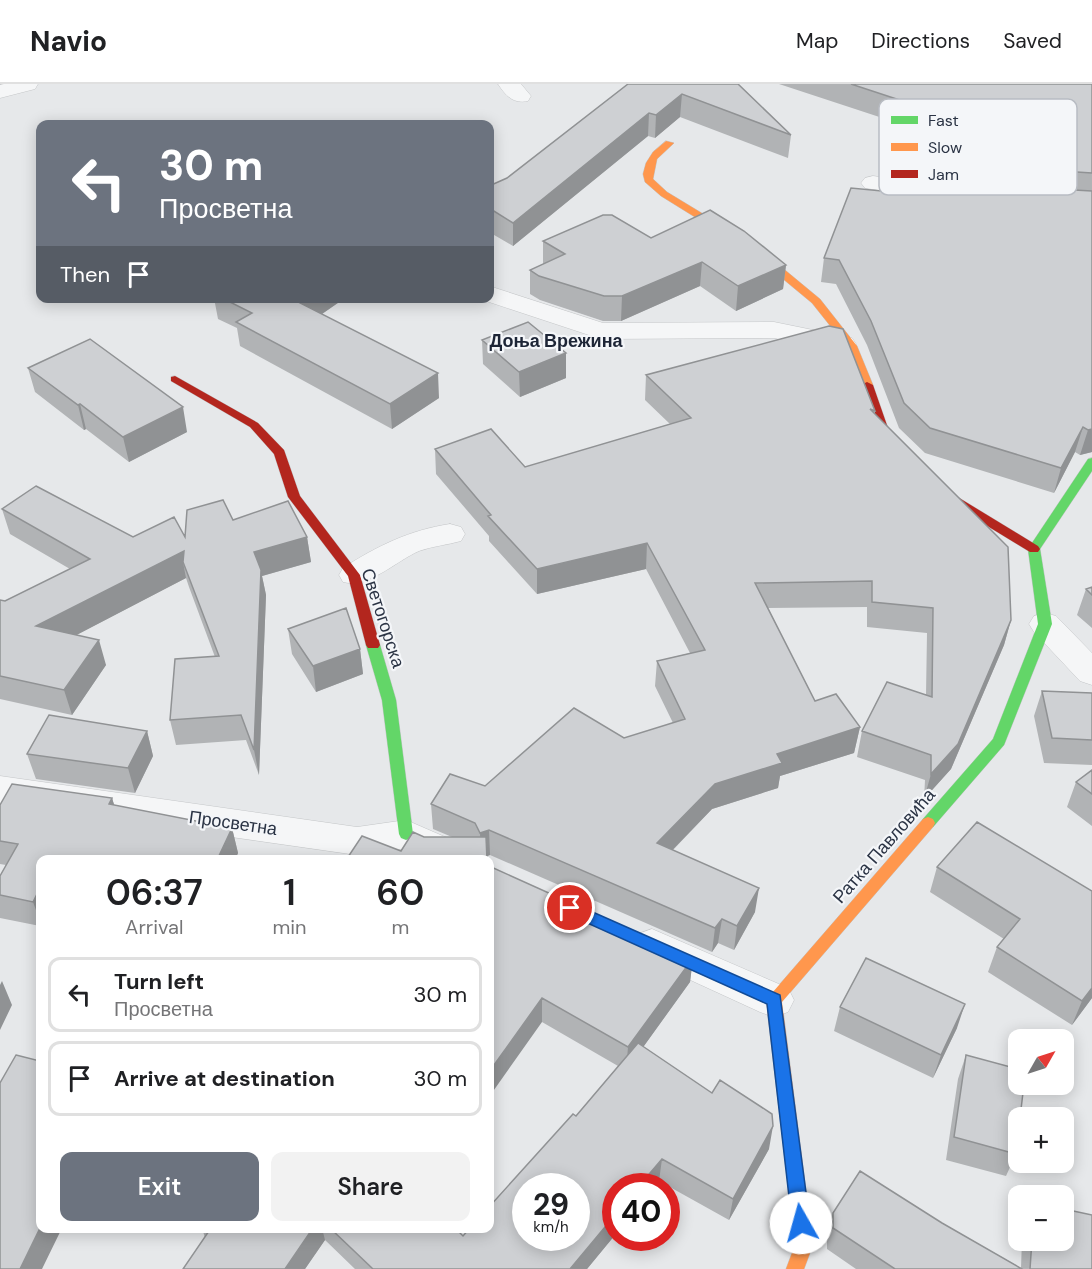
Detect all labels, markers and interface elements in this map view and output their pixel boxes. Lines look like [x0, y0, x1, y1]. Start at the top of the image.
text: Navio [30, 23, 107, 60]
text: Map [796, 27, 838, 55]
text: Directions [871, 27, 970, 55]
text: Saved [1003, 27, 1062, 55]
legend [879, 99, 1077, 195]
text: Fast [928, 110, 959, 131]
text: Slow [928, 137, 962, 158]
text: 30 m [159, 138, 263, 193]
icon: left [60, 144, 138, 222]
text: Jam [928, 164, 959, 185]
text: Просветна [159, 191, 292, 226]
icon: arrive [122, 258, 155, 291]
text: Then [60, 260, 110, 289]
district label: Доња Врежина [489, 329, 624, 353]
street label: Светогорска [356, 565, 411, 672]
street label: Ратка Павловића [827, 783, 941, 909]
street label: Просветна [187, 805, 280, 841]
text: 06:37 [106, 869, 203, 916]
text: 1 [283, 869, 296, 916]
text: 60 [376, 869, 424, 916]
pin [544, 882, 595, 933]
icon: arrive [553, 891, 586, 924]
text: Arrival [125, 914, 183, 940]
text: min [273, 914, 307, 940]
text: m [391, 914, 409, 940]
text: Turn left [114, 967, 204, 996]
icon: left [63, 978, 96, 1011]
text: 30 m [413, 980, 467, 1009]
text: Просветна [114, 996, 213, 1022]
north arrow [1008, 1029, 1074, 1095]
map controls [1008, 1029, 1074, 1251]
icon: arrive [63, 1062, 96, 1095]
text: Arrive at destination [114, 1064, 335, 1093]
text: 30 m [413, 1064, 467, 1093]
button: + [1008, 1107, 1074, 1173]
button: Exit [60, 1152, 259, 1221]
button: Share [271, 1152, 470, 1221]
speed limit sign: 40 [602, 1173, 680, 1251]
text: 29 [533, 1185, 569, 1224]
button: − [1008, 1185, 1074, 1251]
position arrow [769, 1191, 833, 1255]
text: km/h [533, 1217, 569, 1237]

